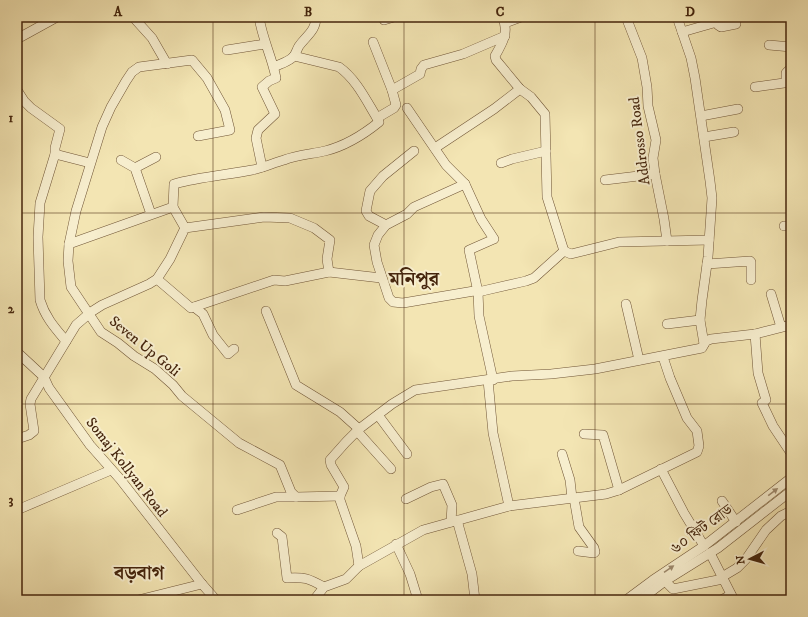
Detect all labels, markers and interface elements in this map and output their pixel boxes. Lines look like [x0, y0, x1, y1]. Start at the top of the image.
text: A [113, 4, 123, 20]
text: B [304, 4, 312, 20]
text: C [496, 4, 505, 20]
text: D [685, 4, 695, 20]
street label: Addrosso Road [625, 95, 654, 186]
text: 1 [9, 110, 14, 126]
district label: মনিপুর [388, 267, 441, 291]
text: 2 [8, 301, 15, 317]
street label: Seven Up Goli [105, 312, 184, 381]
street label: Somaj Kollyan Road [82, 414, 172, 522]
one-way arrow [768, 488, 779, 496]
text: 3 [9, 492, 14, 508]
street label: ৬০ ফিট রোড [666, 500, 737, 558]
north arrow [730, 539, 770, 579]
text: N [734, 555, 748, 565]
district label: বড়বাগ [113, 562, 165, 585]
one-way arrow [664, 565, 674, 573]

